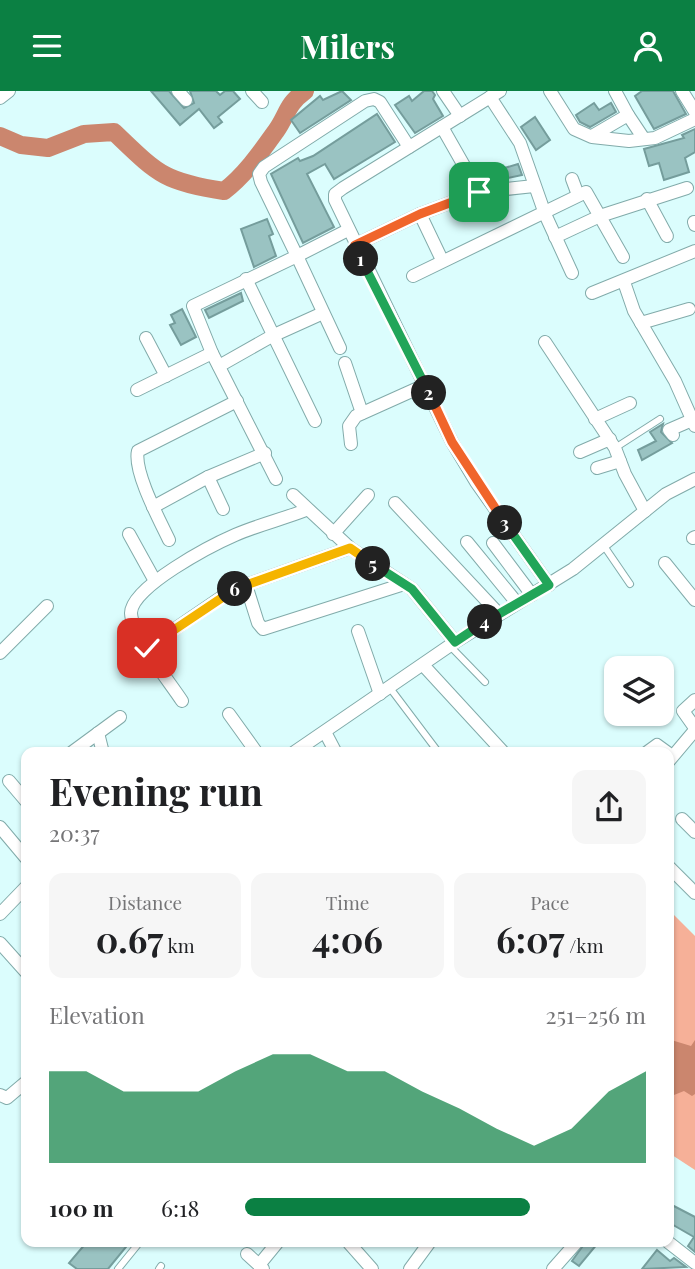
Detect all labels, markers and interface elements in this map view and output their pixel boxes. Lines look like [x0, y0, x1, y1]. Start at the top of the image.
text: Milers [300, 24, 395, 67]
icon: menu [28, 27, 66, 65]
icon: person [629, 27, 667, 65]
pin [449, 162, 509, 222]
icon: arrive [460, 173, 498, 211]
pin: 1 [344, 241, 378, 277]
text: 1 [357, 245, 364, 271]
pin: 2 [412, 375, 446, 411]
text: 2 [424, 379, 433, 405]
pin: 3 [488, 505, 522, 541]
text: 3 [500, 509, 509, 535]
pin: 5 [356, 547, 390, 581]
text: 5 [368, 550, 377, 576]
pin: 6 [218, 571, 252, 607]
text: 6 [229, 575, 240, 601]
pin: 4 [468, 605, 503, 639]
text: 4 [479, 608, 490, 634]
pin [117, 618, 177, 678]
icon: check [128, 629, 166, 667]
map controls [604, 656, 674, 726]
button: layers [604, 656, 674, 726]
text: Evening run [49, 765, 263, 816]
button: share [572, 770, 646, 844]
text: 20:37 [49, 817, 100, 848]
text: Distance [108, 889, 182, 915]
text: Time [326, 889, 369, 915]
text: Pace [530, 889, 569, 915]
text: 0.67 [96, 915, 163, 962]
text: 4:06 [312, 915, 383, 962]
text: 6:07 [496, 915, 564, 962]
text: km [163, 932, 195, 958]
text: /km [564, 932, 604, 958]
text: Elevation [49, 999, 145, 1030]
text: 251–256 m [546, 999, 646, 1030]
text: 100 m [49, 1192, 114, 1223]
text: 6:18 [161, 1192, 199, 1223]

